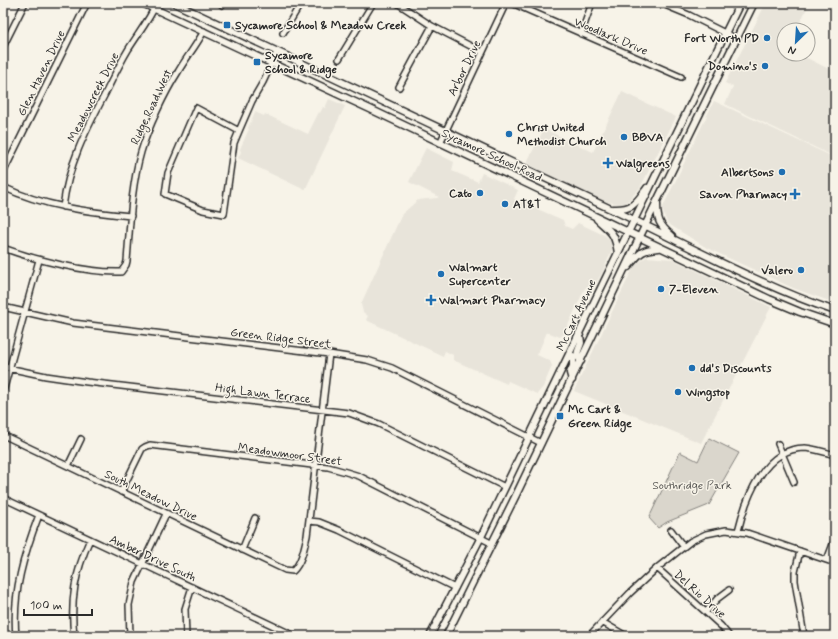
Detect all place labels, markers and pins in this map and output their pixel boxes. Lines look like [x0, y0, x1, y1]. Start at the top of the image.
place label: Sycamore School & Meadow Creek [235, 18, 406, 34]
marker: Sycamore School & Meadow Creek [222, 20, 232, 30]
place label: Fort Worth PD [684, 31, 759, 47]
marker: Fort Worth PD [762, 33, 772, 43]
place label: Sycamore School & Ridge [265, 48, 337, 79]
marker: Sycamore School & Ridge [252, 57, 262, 67]
place label: Domino's [708, 59, 758, 75]
marker: Domino's [760, 61, 770, 71]
place label: Christ United Methodist Church [517, 120, 607, 150]
marker: Christ United Methodist Church [504, 129, 514, 139]
place label: BBVA [632, 130, 663, 146]
marker: BBVA [619, 132, 629, 142]
place label: Walgreens [615, 156, 670, 173]
marker: Walgreens [603, 158, 613, 168]
place label: Albertsons [721, 165, 775, 181]
marker: Albertsons [777, 167, 787, 177]
place label: Cato [449, 186, 472, 202]
place label: Savon Pharmacy [699, 187, 787, 203]
marker: Cato [475, 188, 485, 198]
marker: Savon Pharmacy [790, 189, 800, 199]
place label: AT&T [513, 197, 541, 213]
marker: AT&T [500, 199, 510, 209]
place label: Walmart Supercenter [448, 260, 511, 290]
place label: Valero [761, 263, 793, 279]
marker: Valero [796, 265, 806, 275]
marker: Walmart Supercenter [436, 269, 446, 279]
place label: 7-Eleven [669, 282, 719, 298]
marker: 7-Eleven [656, 284, 666, 294]
place label: Walmart Pharmacy [438, 293, 545, 309]
marker: Walmart Pharmacy [426, 295, 436, 305]
place label: dd's Discounts [700, 361, 772, 377]
marker: dd's Discounts [687, 363, 697, 373]
place label: Wingstop [685, 385, 730, 402]
marker: Wingstop [673, 387, 683, 397]
place label: Mc Cart & Green Ridge [568, 402, 632, 433]
marker: Mc Cart & Green Ridge [555, 411, 565, 421]

